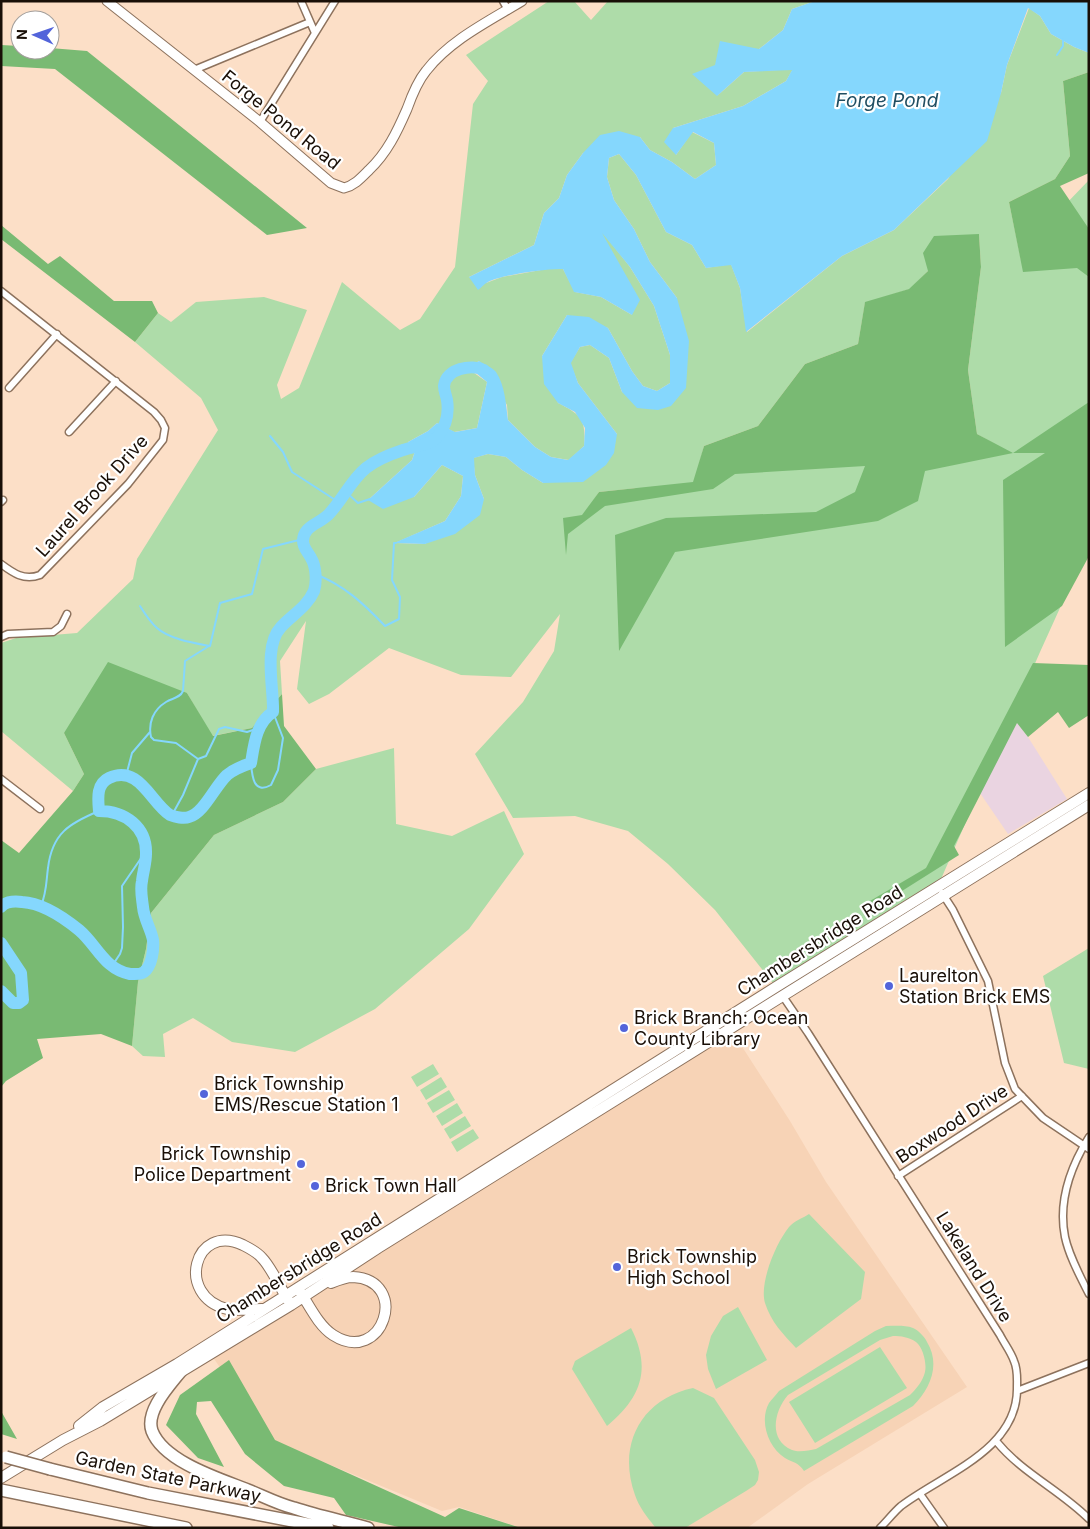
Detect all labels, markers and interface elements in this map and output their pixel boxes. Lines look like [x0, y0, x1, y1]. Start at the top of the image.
north arrow [10, 10, 60, 60]
text: N [13, 29, 30, 40]
street label: Forge Pond Road [218, 65, 345, 174]
water label: Forge Pond [836, 89, 939, 112]
street label: Laurel Brook Drive [31, 430, 152, 561]
street label: Chambersbridge Road [733, 881, 906, 1000]
place label: Laurelton Station Brick EMS [899, 965, 1050, 1007]
marker: Laurelton Station Brick EMS [883, 980, 895, 992]
place label: Brick Branch: Ocean County Library [634, 1007, 808, 1049]
marker: Brick Branch: Ocean County Library [618, 1022, 630, 1034]
place label: Brick Township EMS/Rescue Station 1 [214, 1073, 399, 1115]
street label: Boxwood Drive [892, 1080, 1011, 1167]
marker: Brick Township EMS/Rescue Station 1 [198, 1088, 210, 1100]
place label: Brick Township Police Department [134, 1143, 291, 1185]
marker: Brick Township Police Department [295, 1158, 307, 1170]
place label: Brick Town Hall [325, 1175, 457, 1196]
marker: Brick Town Hall [309, 1180, 321, 1192]
street label: Chambersbridge Road [212, 1208, 385, 1327]
street label: Lakeland Drive [932, 1208, 1017, 1326]
place label: Brick Township High School [627, 1246, 757, 1288]
marker: Brick Township High School [611, 1261, 623, 1273]
street label: Garden State Parkway [73, 1447, 263, 1506]

